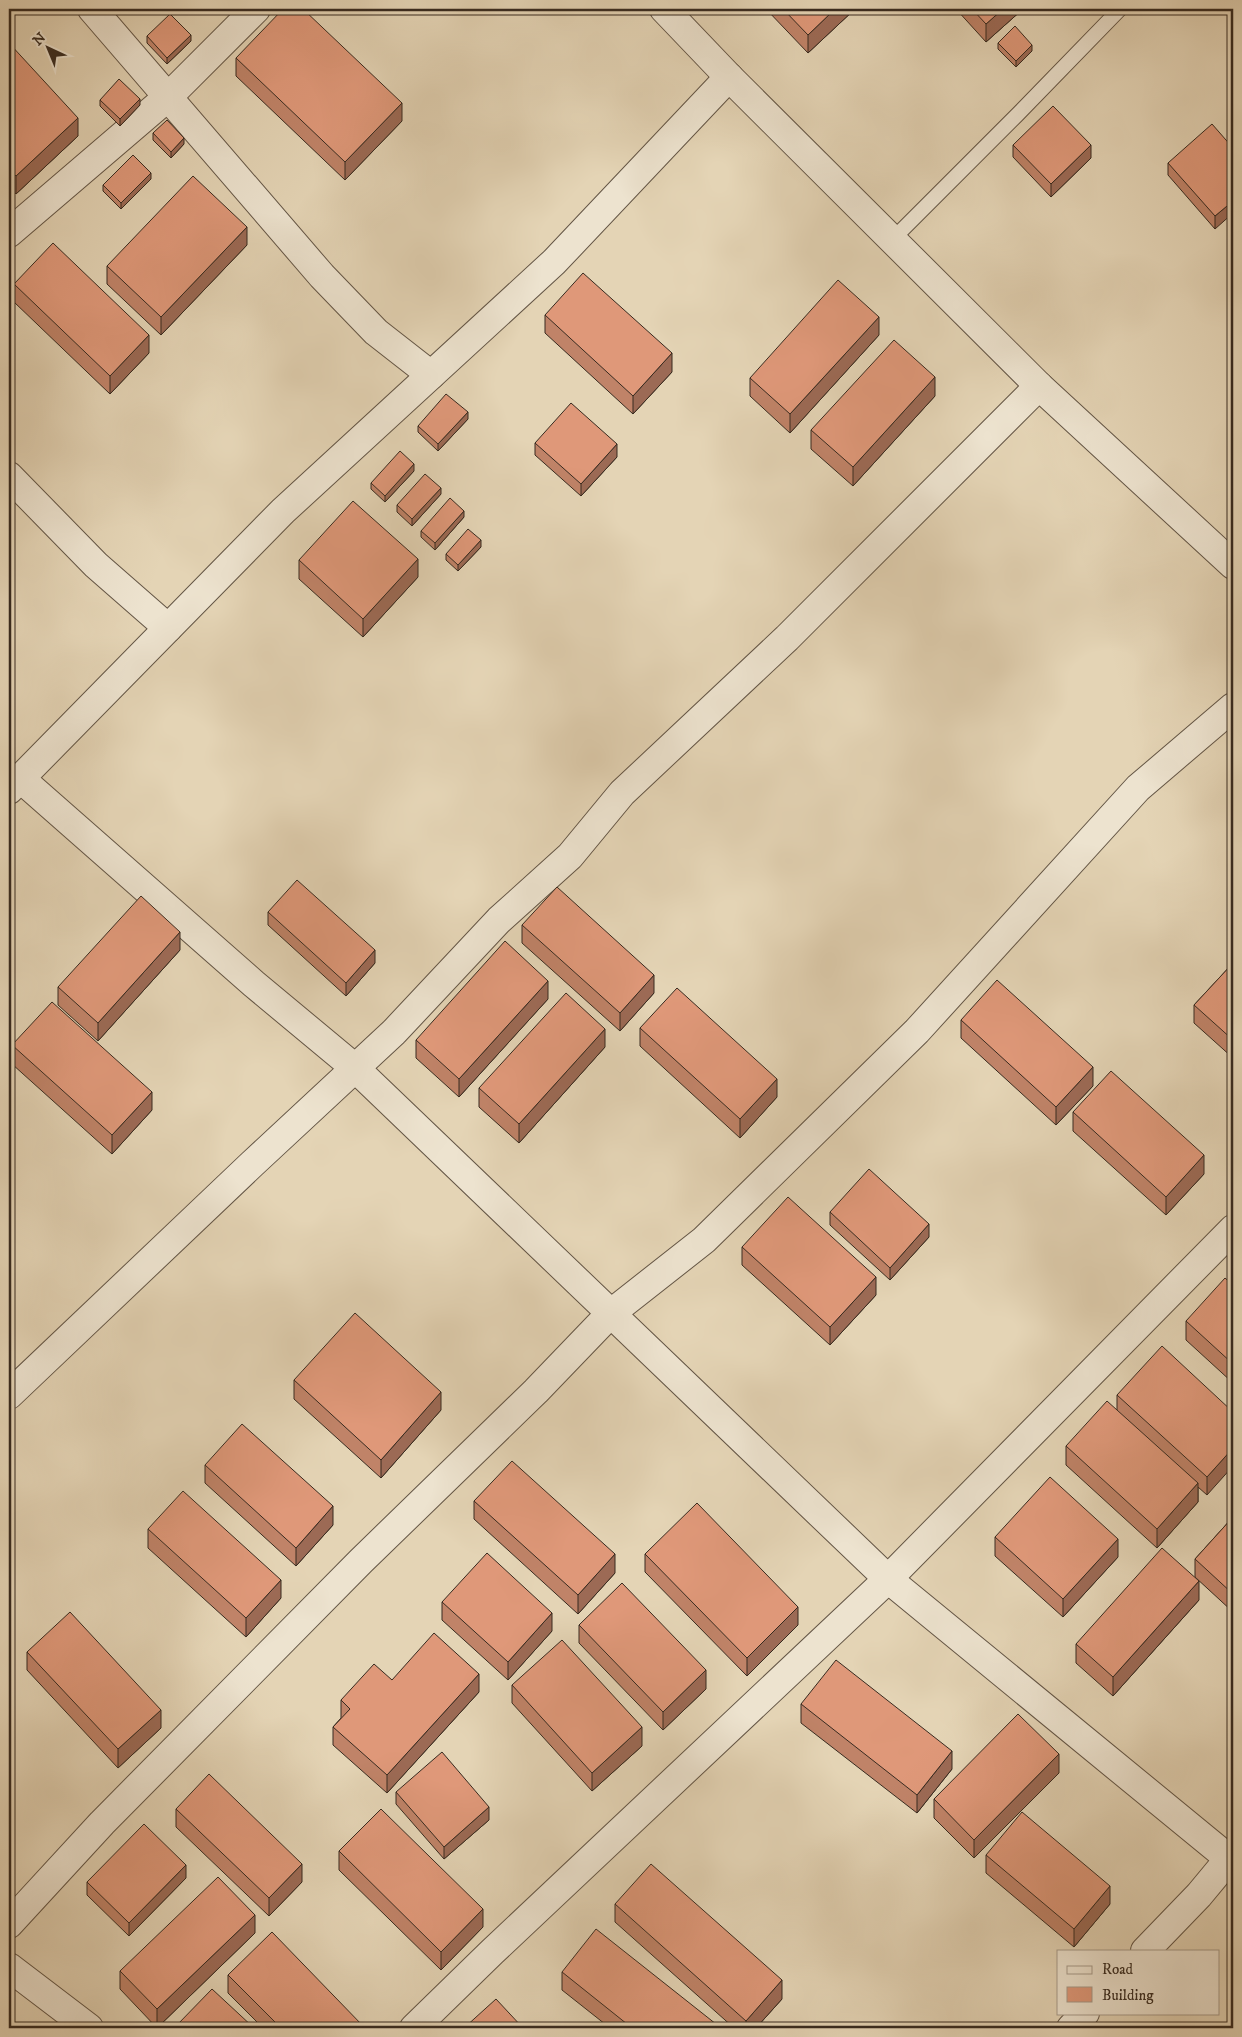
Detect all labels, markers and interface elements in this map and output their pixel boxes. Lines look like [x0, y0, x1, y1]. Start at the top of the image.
north arrow [22, 22, 72, 72]
text: N [29, 29, 50, 50]
legend [1057, 1950, 1220, 2014]
text: Road [1102, 1960, 1134, 1979]
text: Building [1102, 1986, 1154, 2005]

